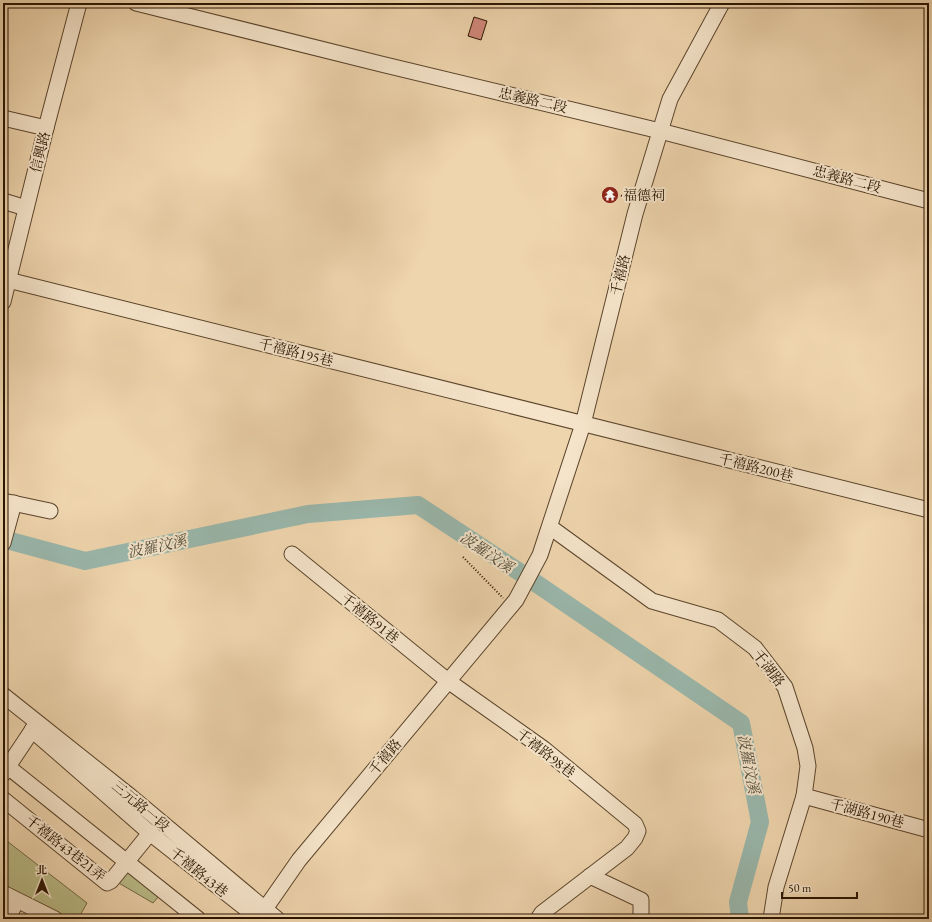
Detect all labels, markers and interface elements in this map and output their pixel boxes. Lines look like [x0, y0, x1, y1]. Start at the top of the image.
street label: 忠義路二段 [497, 83, 569, 117]
street label: 信興路 [26, 129, 54, 175]
street label: 忠義路二段 [811, 161, 883, 197]
temple icon: 福德祠 [600, 185, 620, 205]
place label: 福德祠 [623, 186, 665, 204]
street label: 千禧路 [606, 252, 634, 298]
street label: 千禧路195巷 [257, 334, 335, 370]
street label: 千禧路200巷 [717, 449, 795, 485]
water label: 波羅汶溪 [457, 527, 519, 578]
water label: 波羅汶溪 [126, 530, 190, 562]
street label: 千禧路91巷 [337, 589, 403, 647]
street label: 千湖路 [749, 646, 789, 690]
street label: 千禧路98巷 [513, 725, 579, 781]
water label: 波羅汶溪 [734, 733, 764, 797]
street label: 千禧路 [365, 735, 405, 779]
street label: 三元路一段 [108, 777, 174, 835]
street label: 千湖路190巷 [828, 794, 906, 832]
street label: 千禧路43巷21弄 [22, 811, 110, 885]
street label: 千禧路43巷 [166, 843, 232, 901]
north arrow [22, 860, 62, 900]
text: 北 [37, 863, 48, 877]
scale bar [782, 874, 857, 900]
text: 50 m [788, 880, 812, 896]

